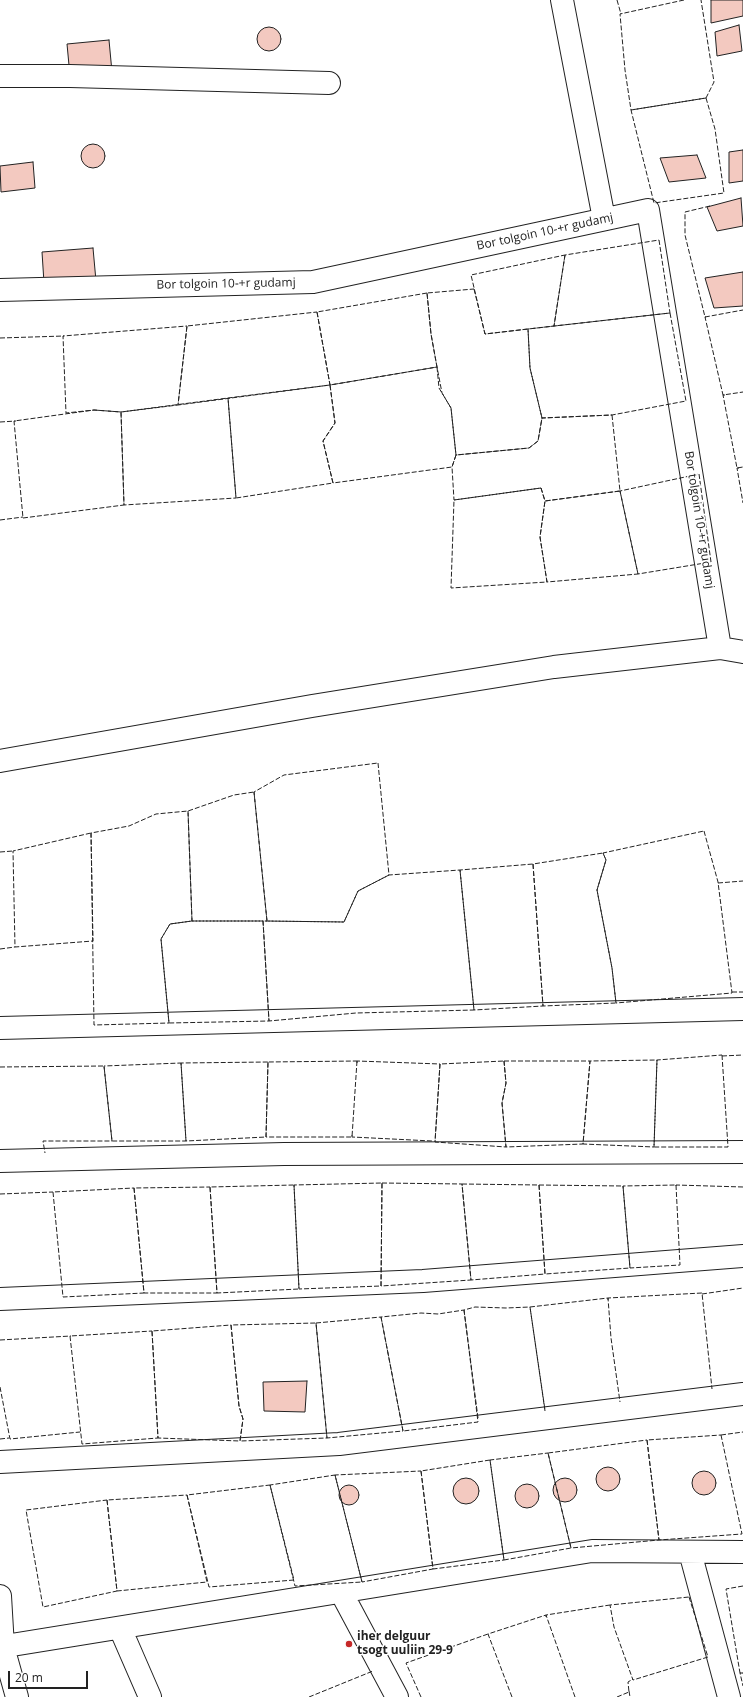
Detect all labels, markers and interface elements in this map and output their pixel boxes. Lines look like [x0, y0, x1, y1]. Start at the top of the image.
street label: Bor tolgoin 10-+r gudamj [475, 210, 615, 254]
street label: Bor tolgoin 10-+r gudamj [156, 276, 296, 292]
street label: Bor tolgoin 10-+r gudamj [681, 450, 717, 590]
place label: iher delguur tsogt uuliin 29-9 [357, 1630, 453, 1658]
marker: iher delguur tsogt uuliin 29-9 [344, 1639, 354, 1649]
scale bar [10, 1663, 90, 1689]
text: 20 m [15, 1669, 43, 1686]

